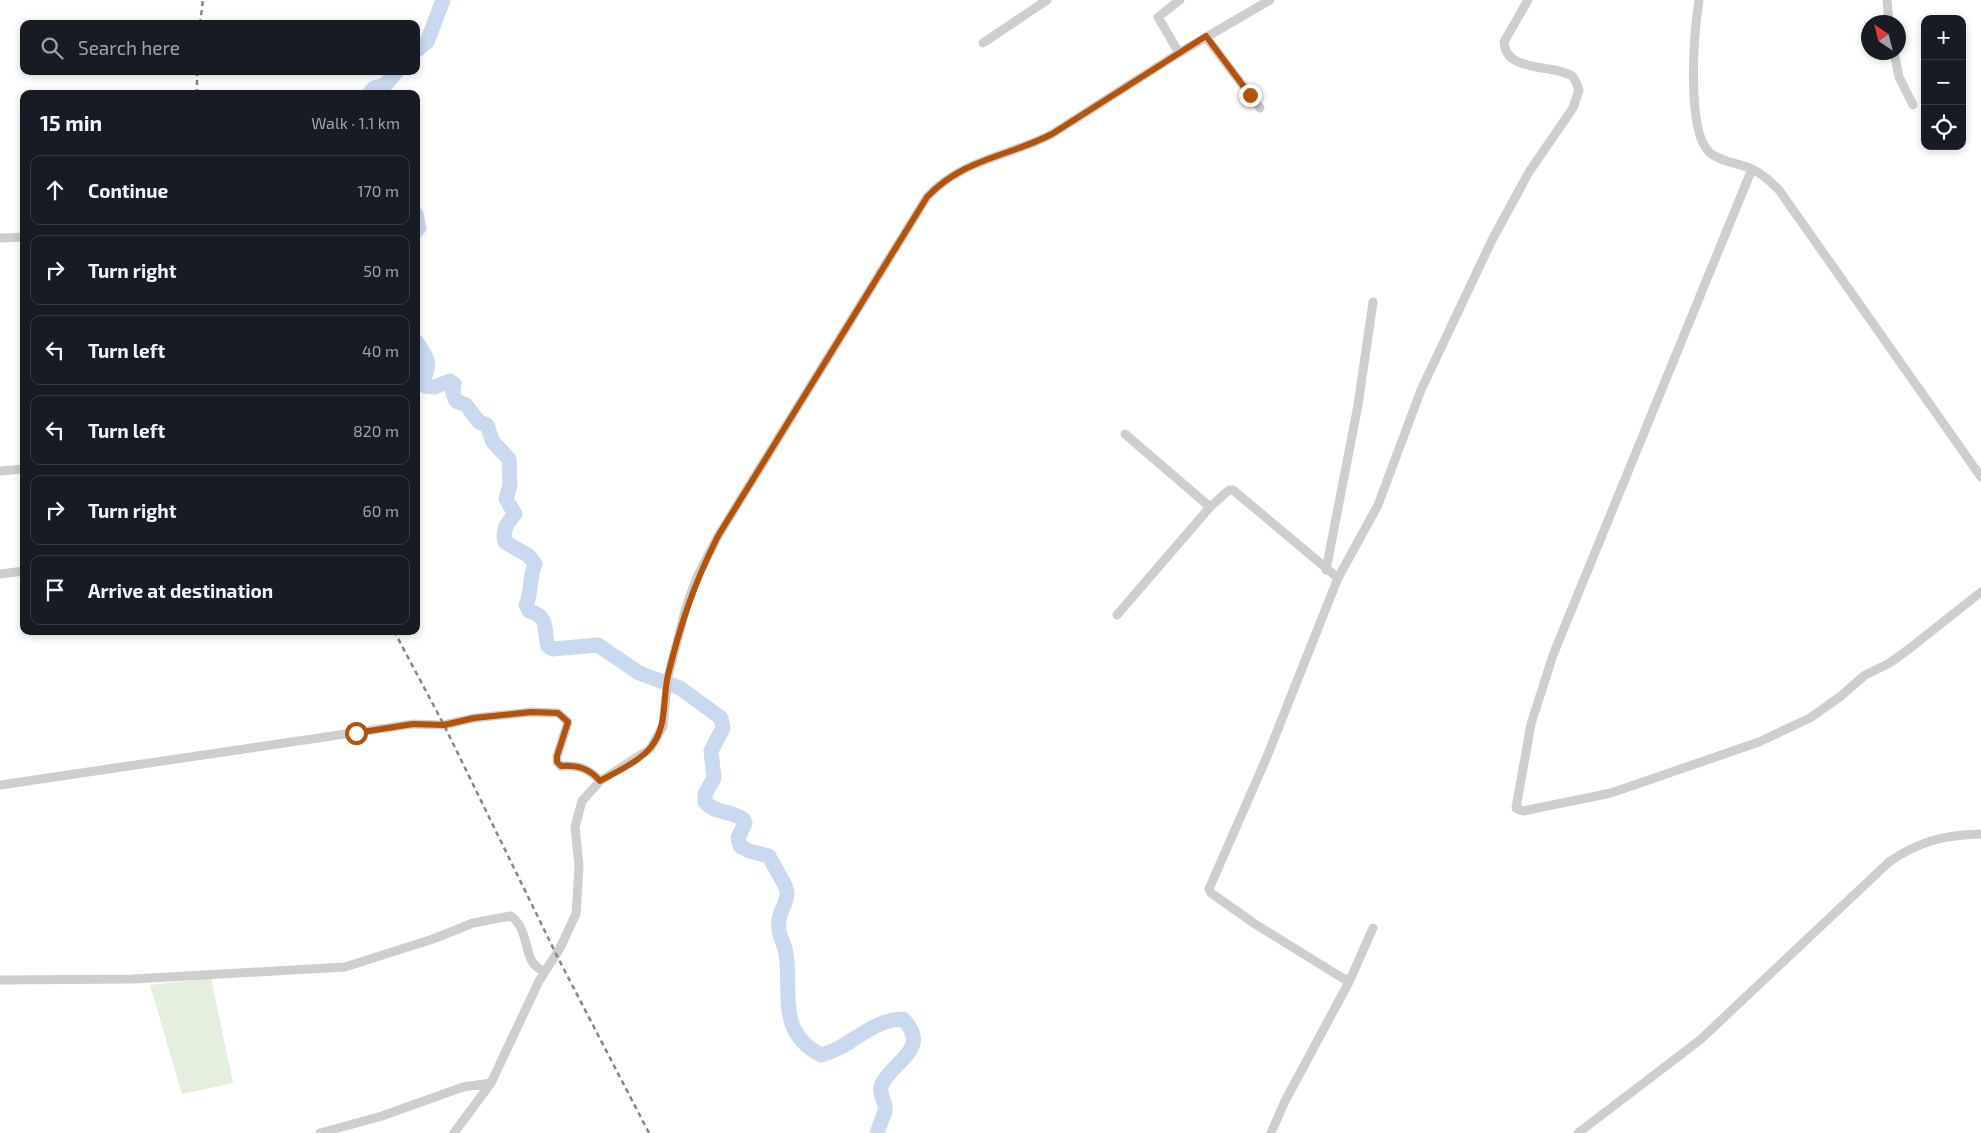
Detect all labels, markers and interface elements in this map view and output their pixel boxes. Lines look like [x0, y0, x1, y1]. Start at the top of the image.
north arrow [1861, 15, 1906, 60]
map controls [1921, 15, 1966, 150]
button: + [1921, 15, 1966, 60]
search box [20, 20, 420, 75]
icon: search [38, 34, 66, 62]
text: Search here [78, 36, 180, 59]
button: − [1921, 60, 1966, 105]
route end [1239, 84, 1262, 107]
button: locate [1921, 105, 1966, 150]
text: 15 min [40, 110, 102, 135]
text: Walk · 1.1 km [311, 113, 400, 132]
icon: ahead [41, 176, 69, 204]
text: Continue [88, 179, 168, 202]
text: 170 m [357, 181, 399, 200]
icon: right [41, 256, 69, 284]
text: Turn right [88, 259, 176, 282]
text: 50 m [363, 261, 399, 280]
icon: left [41, 336, 69, 364]
text: Turn left [88, 339, 165, 362]
text: 40 m [362, 341, 399, 360]
icon: left [41, 416, 69, 444]
text: Turn left [88, 419, 165, 442]
text: 820 m [353, 421, 399, 440]
icon: right [41, 496, 69, 524]
text: Turn right [88, 499, 176, 522]
text: 60 m [363, 501, 399, 520]
icon: arrive [41, 576, 69, 604]
text: Arrive at destination [88, 579, 273, 602]
route start [345, 722, 368, 745]

